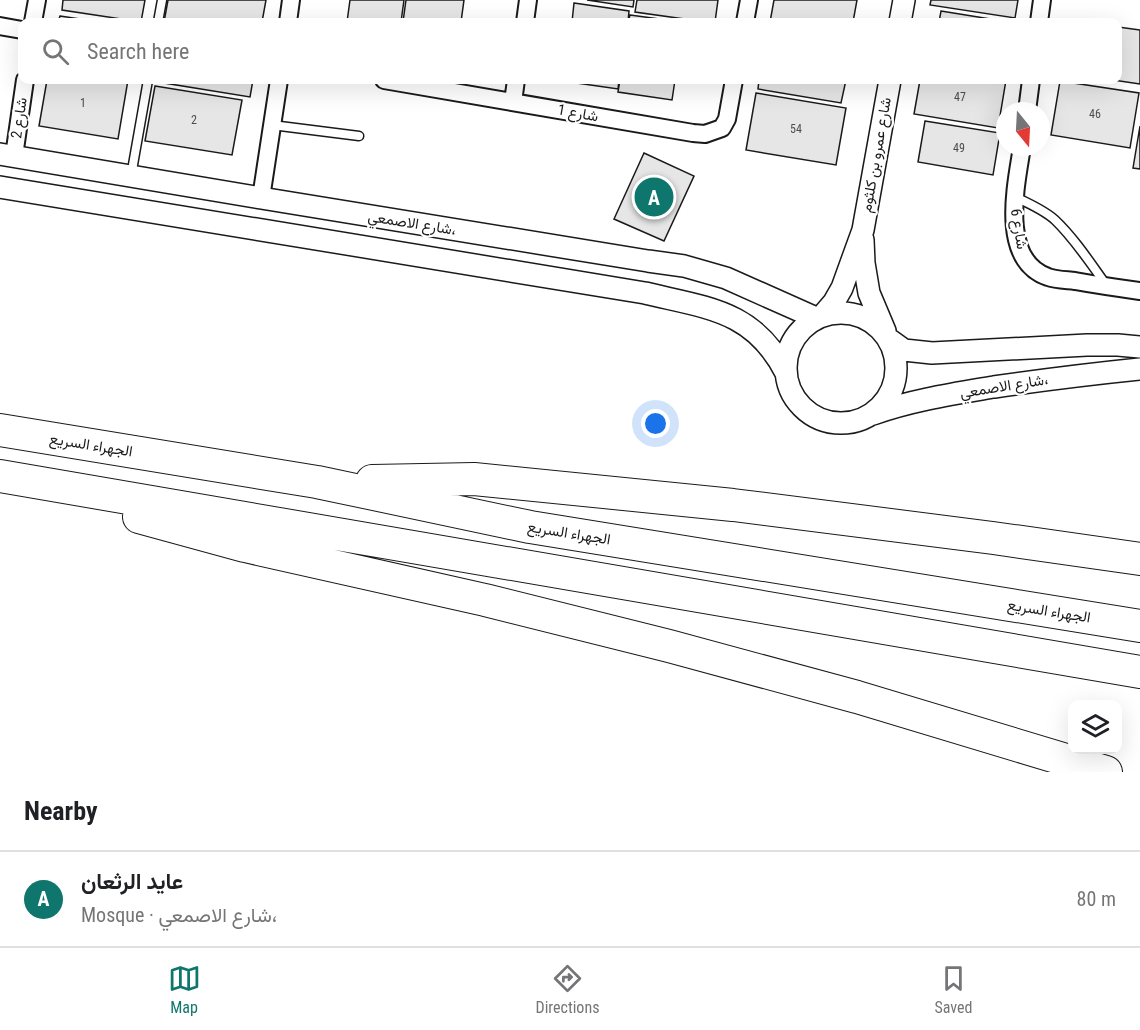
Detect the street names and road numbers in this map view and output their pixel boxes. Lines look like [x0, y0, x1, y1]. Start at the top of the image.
street label: شارع 2 [7, 96, 33, 140]
street label: شارع عمرو بن كلثوم [857, 96, 897, 214]
street label: شارع 1 [556, 101, 600, 127]
street label: شارع الاصمعي، [366, 207, 457, 243]
street label: شارع 6 [1005, 207, 1031, 251]
street label: شارع الاصمعي، [959, 370, 1050, 406]
street label: الجهراء السريع [48, 430, 134, 462]
street label: الجهراء السريع [526, 518, 612, 550]
street label: الجهراء السريع [1006, 596, 1092, 628]

